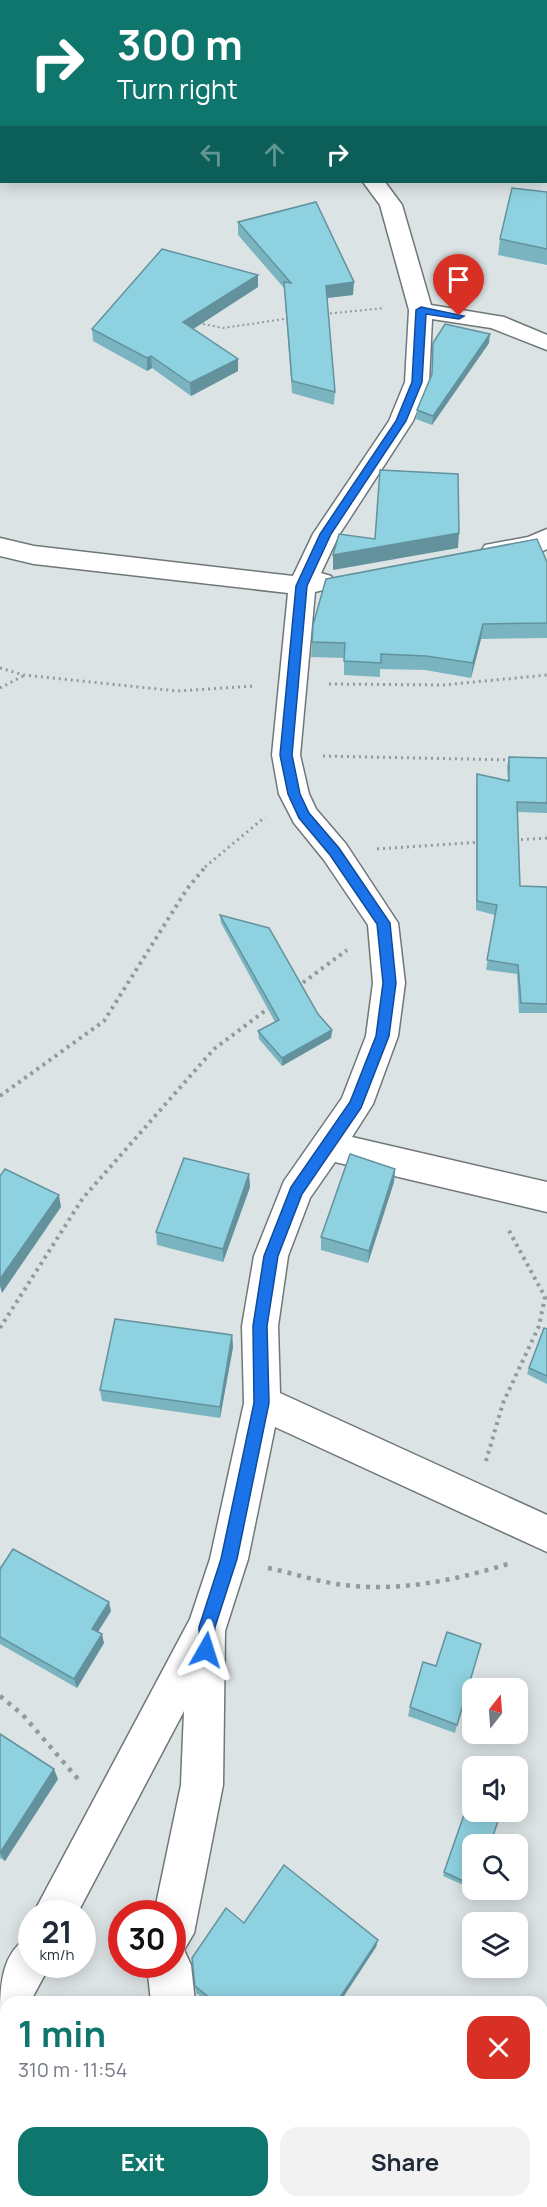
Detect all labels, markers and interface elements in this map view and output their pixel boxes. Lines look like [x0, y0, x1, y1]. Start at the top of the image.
text: 300 m [117, 15, 243, 73]
icon: right [18, 24, 96, 102]
text: Turn right [117, 70, 238, 107]
icon: left [195, 138, 228, 171]
icon: ahead [258, 138, 291, 171]
icon: right [321, 138, 354, 171]
pin [433, 254, 484, 316]
icon: arrive [442, 263, 475, 296]
position arrow [174, 1618, 238, 1682]
north arrow [462, 1678, 528, 1744]
map controls [462, 1678, 528, 1978]
button: sound [462, 1756, 528, 1822]
button: search [462, 1834, 528, 1900]
speed limit sign: 30 [108, 1900, 186, 1978]
text: 21 [41, 1911, 73, 1952]
button: layers [462, 1912, 528, 1978]
text: km/h [40, 1944, 74, 1965]
text: 1 min [18, 2009, 106, 2058]
button: close [467, 2016, 530, 2079]
text: 310 m · 11:54 [18, 2056, 127, 2083]
button: Exit [18, 2127, 268, 2196]
button: Share [280, 2127, 530, 2196]

